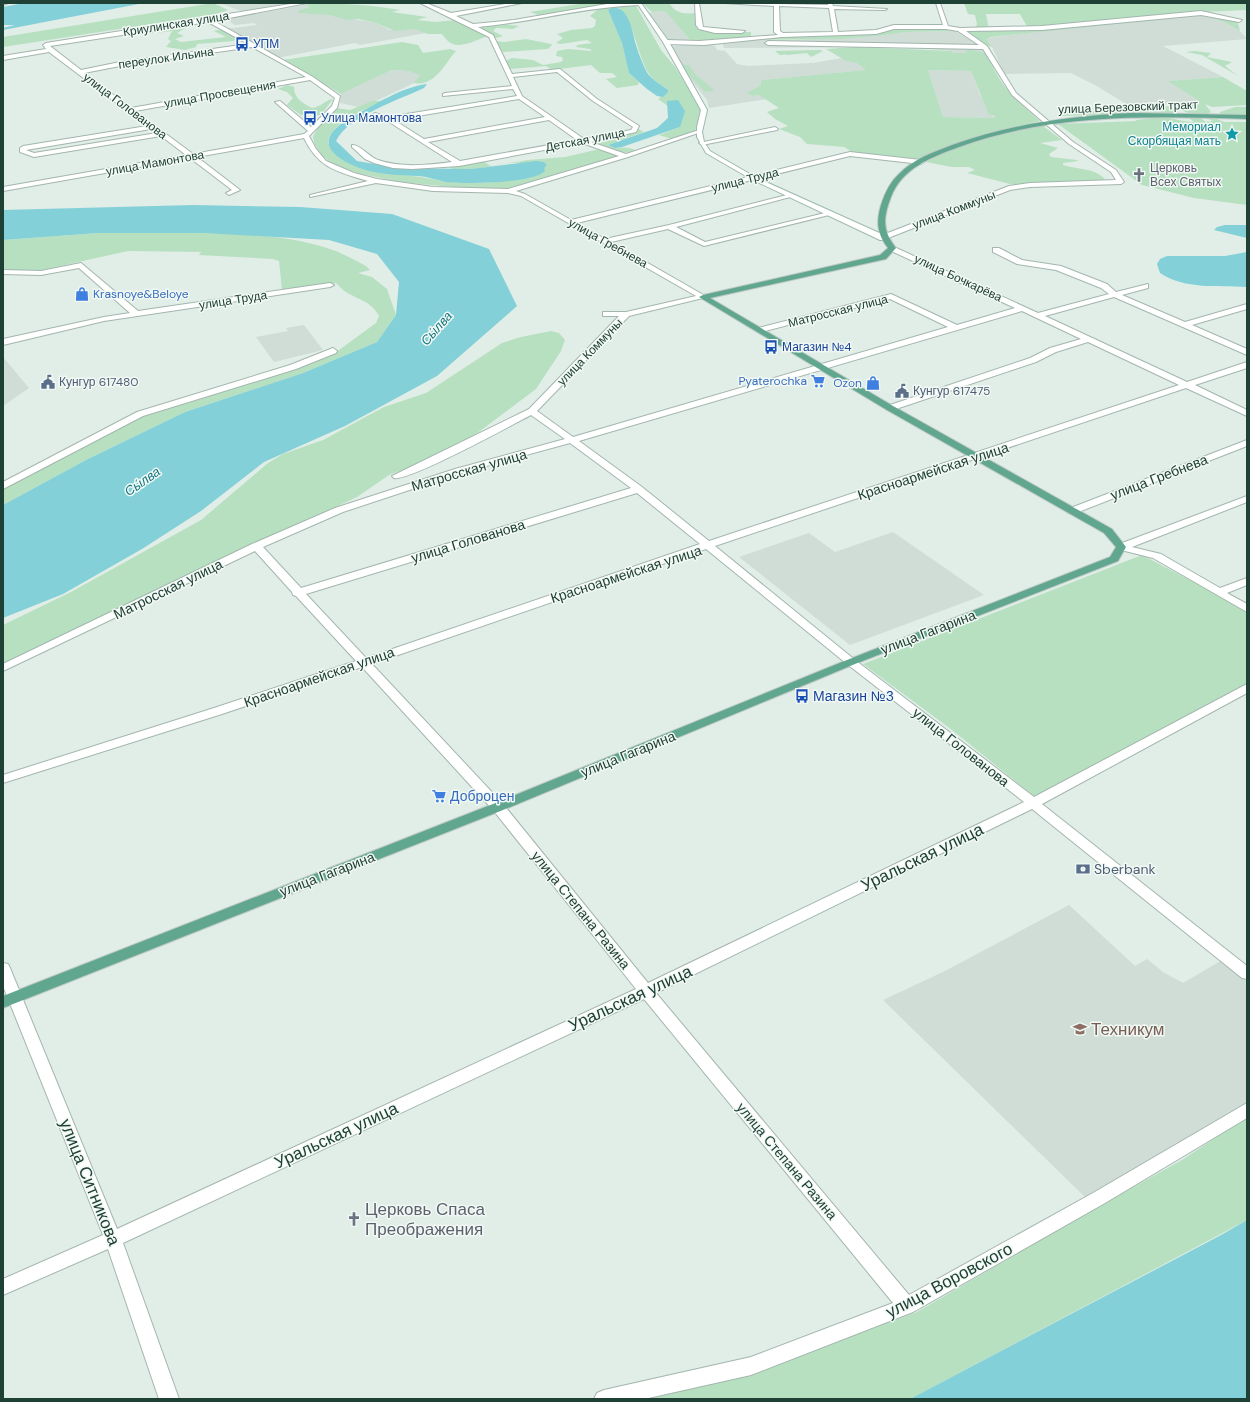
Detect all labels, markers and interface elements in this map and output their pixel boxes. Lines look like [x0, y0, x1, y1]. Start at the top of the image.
street label: Криулинская улица [122, 8, 231, 40]
bus stop icon: УПМ [234, 36, 250, 52]
place label: УПМ [253, 36, 279, 52]
street label: переулок Ильина [117, 43, 215, 73]
street label: улица Голованова [80, 69, 170, 143]
street label: улица Просвещения [163, 76, 277, 112]
street label: улица Березовский тракт [1058, 97, 1199, 117]
bus stop icon: Улица Мамонтова [302, 110, 318, 126]
place label: Улица Мамонтова [321, 110, 422, 126]
place label: Мемориал Скорбящая мать [1128, 119, 1221, 149]
street label: Детская улица [544, 124, 626, 156]
place icon: Мемориал Скорбящая мать [1224, 126, 1240, 142]
street label: улица Мамонтова [105, 146, 206, 180]
place label: Церковь Всех Святых [1150, 160, 1221, 190]
street label: улица Труда [710, 164, 781, 196]
church icon: Церковь Всех Святых [1131, 167, 1147, 183]
street label: улица Коммуны [910, 187, 998, 233]
street label: улица Гребнева [566, 215, 651, 272]
street label: улица Бочкарёва [911, 251, 1005, 305]
shop icon: Krasnoye&Beloye [74, 286, 90, 302]
place label: Krasnoye&Beloye [93, 286, 189, 302]
street label: улица Труда [198, 287, 268, 313]
street label: Матросская улица [786, 291, 890, 331]
water label: Сы́лва [417, 308, 456, 349]
street label: улица Коммуны [554, 315, 626, 389]
bus stop icon: Магазин №4 [763, 339, 779, 355]
place label: Магазин №4 [782, 339, 852, 355]
place label: Pyaterochka [738, 373, 807, 389]
supermarket icon: Pyaterochka [810, 373, 826, 389]
public building icon: Кунгур 617480 [40, 374, 56, 390]
place label: Кунгур 617480 [59, 374, 139, 390]
place label: Ozon [833, 375, 862, 391]
shop icon: Ozon [865, 375, 881, 391]
public building icon: Кунгур 617475 [894, 383, 910, 399]
place label: Кунгур 617475 [913, 383, 990, 399]
street label: Красноармейская улица [855, 438, 1011, 504]
street label: Матросская улица [409, 445, 529, 495]
street label: улица Гребнева [1108, 450, 1211, 504]
water label: Сы́лва [121, 463, 164, 500]
street label: улица Голованова [409, 515, 527, 567]
street label: Красноармейская улица [548, 541, 704, 607]
street label: Матросская улица [110, 555, 226, 623]
street label: улица Гагарина [878, 606, 978, 658]
street label: Красноармейская улица [241, 643, 397, 711]
place label: Магазин №3 [813, 687, 894, 705]
bus stop icon: Магазин №3 [794, 688, 810, 704]
street label: улица Голованова [909, 704, 1013, 791]
street label: улица Гагарина [578, 727, 678, 781]
place label: Доброцен [450, 787, 514, 805]
supermarket icon: Доброцен [431, 788, 447, 804]
street label: Уральская улица [857, 818, 988, 896]
street label: улица Степана Разина [528, 847, 634, 973]
street label: улица Гагарина [277, 848, 377, 900]
place label: Sberbank [1094, 860, 1156, 878]
bank icon: Sberbank [1075, 861, 1091, 877]
street label: Уральская улица [565, 959, 696, 1036]
place label: Техникум [1091, 1018, 1165, 1040]
school or university icon: Техникум [1072, 1021, 1088, 1037]
street label: Уральская улица [271, 1096, 402, 1173]
street label: улица Степана Разина [733, 1099, 841, 1223]
street label: улица Ситникова [55, 1115, 126, 1249]
place label: Церковь Спаса Преображения [365, 1198, 485, 1240]
church icon: Церковь Спаса Преображения [346, 1211, 362, 1227]
street label: улица Воровского [882, 1237, 1016, 1323]

